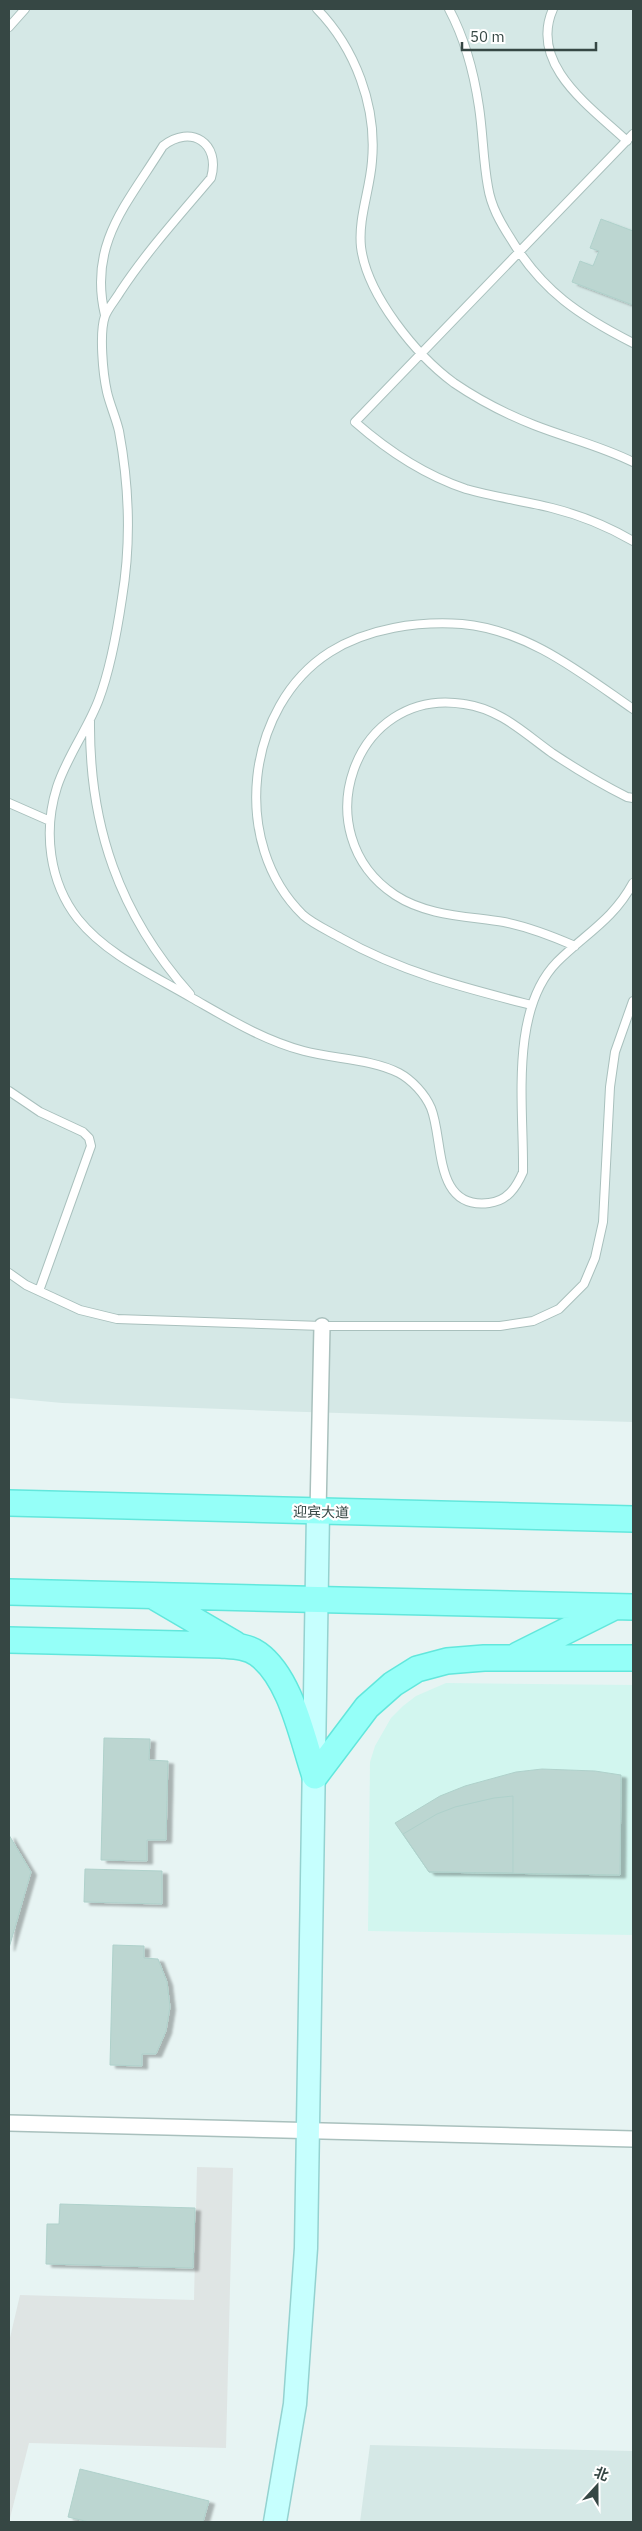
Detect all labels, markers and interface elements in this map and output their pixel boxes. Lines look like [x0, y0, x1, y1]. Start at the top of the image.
scale bar [462, 20, 596, 52]
text: 50 m [470, 27, 505, 46]
street label: 迎宾大道 [293, 1503, 349, 1521]
north arrow [572, 2461, 622, 2511]
text: 北 [592, 2463, 611, 2485]

